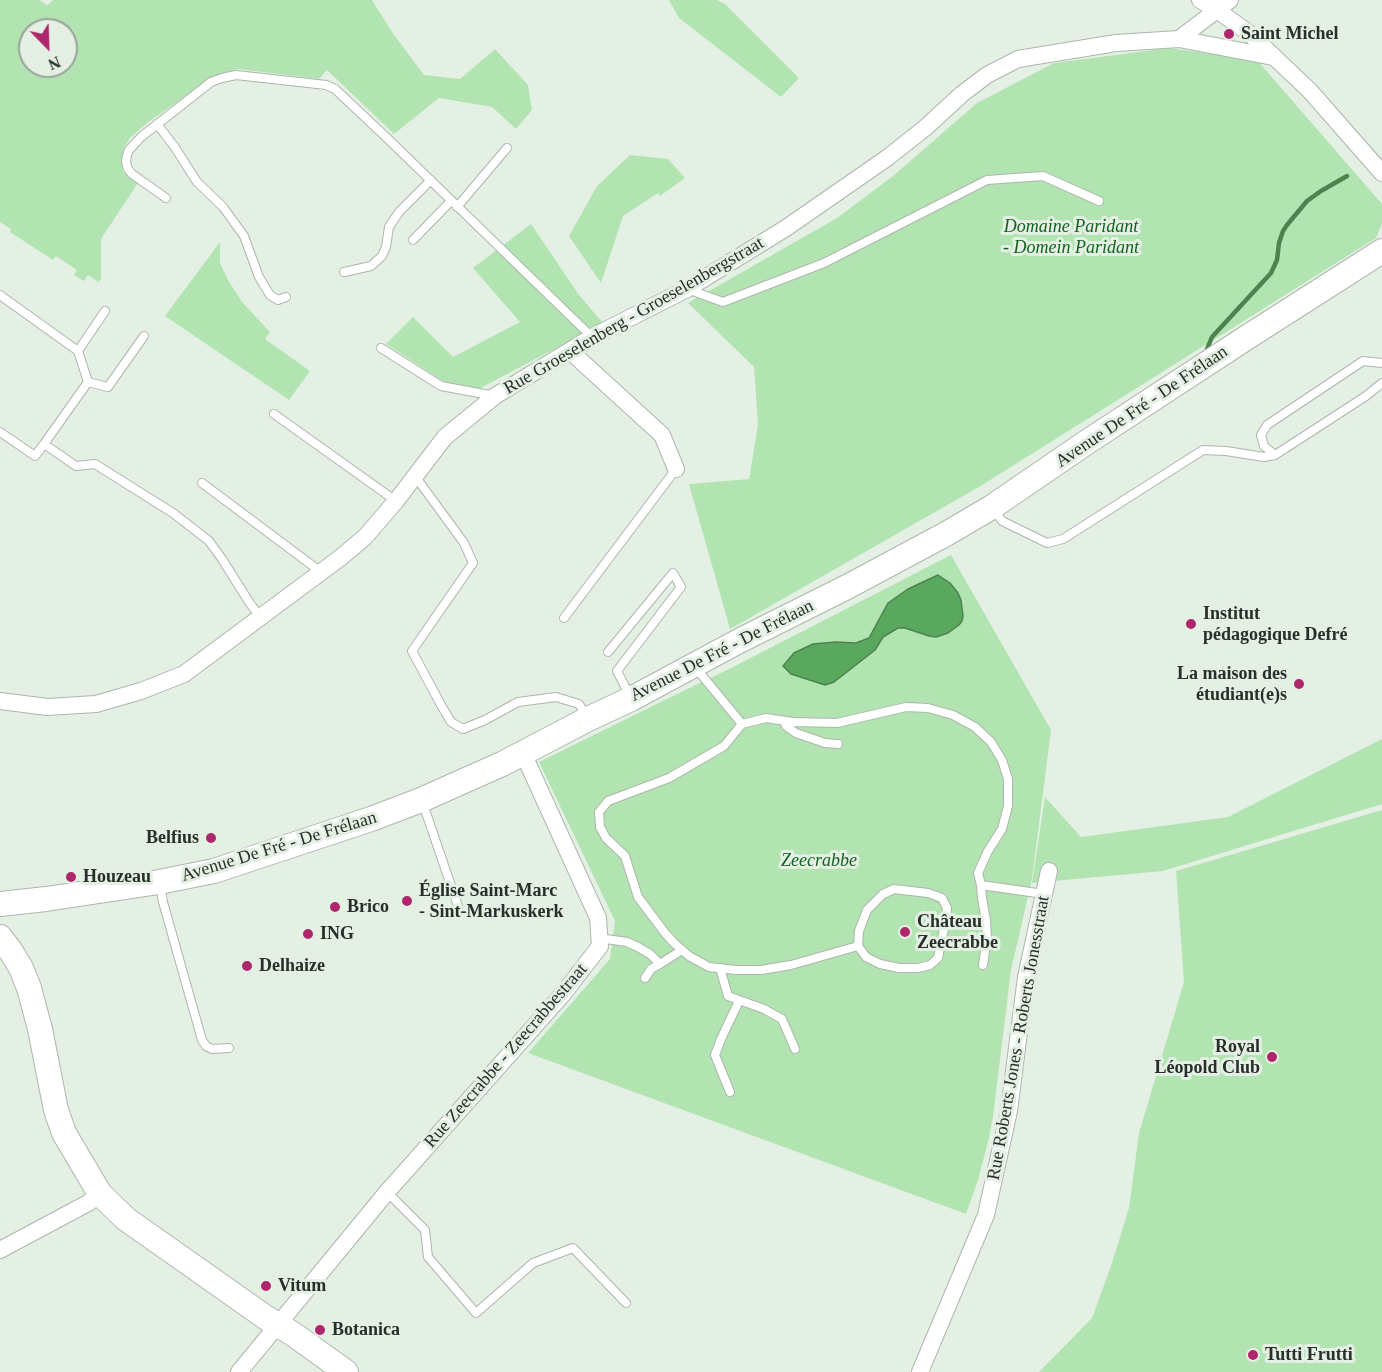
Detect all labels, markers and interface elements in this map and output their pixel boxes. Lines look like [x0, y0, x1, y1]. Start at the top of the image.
north arrow [18, 18, 78, 78]
place label: Saint Michel [1241, 23, 1338, 45]
marker: Saint Michel [1222, 27, 1236, 41]
text: N [46, 53, 63, 73]
park label: Domaine Paridant - Domein Paridant [1003, 216, 1139, 258]
street label: Rue Groeselenberg - Groeselenbergstraat [500, 232, 768, 400]
street label: Avenue De Fré - De Frélaan [1052, 341, 1232, 473]
street label: Avenue De Fré - De Frélaan [627, 595, 817, 707]
place label: Institut pédagogique Defré [1203, 603, 1347, 646]
marker: Institut pédagogique Defré [1184, 617, 1198, 631]
place label: La maison des étudiant(e)s [1177, 663, 1287, 706]
marker: La maison des étudiant(e)s [1292, 677, 1306, 691]
street label: Avenue De Fré - De Frélaan [179, 807, 379, 887]
place label: Belfius [146, 827, 199, 849]
marker: Belfius [204, 831, 218, 845]
park label: Zeecrabbe [781, 850, 857, 872]
place label: Houzeau [83, 866, 151, 888]
marker: Houzeau [64, 870, 78, 884]
place label: Église Saint-Marc - Sint-Markuskerk [419, 880, 564, 922]
marker: Église Saint-Marc - Sint-Markuskerk [400, 894, 414, 908]
street label: Rue Roberts Jones - Roberts Jonesstraat [983, 894, 1055, 1182]
place label: Brico [347, 896, 389, 918]
marker: Brico [328, 900, 342, 914]
place label: Château Zeecrabbe [917, 911, 998, 954]
place label: ING [320, 923, 354, 945]
marker: Château Zeecrabbe [898, 925, 912, 939]
marker: ING [301, 927, 315, 941]
place label: Delhaize [259, 955, 325, 977]
marker: Delhaize [240, 959, 254, 973]
street label: Rue Zeecrabbe - Zeecrabbestraat [420, 959, 592, 1153]
place label: Royal Léopold Club [1154, 1036, 1260, 1078]
marker: Royal Léopold Club [1265, 1050, 1279, 1064]
place label: Vitum [278, 1275, 326, 1297]
marker: Vitum [259, 1279, 273, 1293]
place label: Botanica [332, 1319, 400, 1341]
marker: Botanica [313, 1323, 327, 1337]
place label: Tutti Frutti [1265, 1344, 1353, 1366]
marker: Tutti Frutti [1246, 1348, 1260, 1362]

